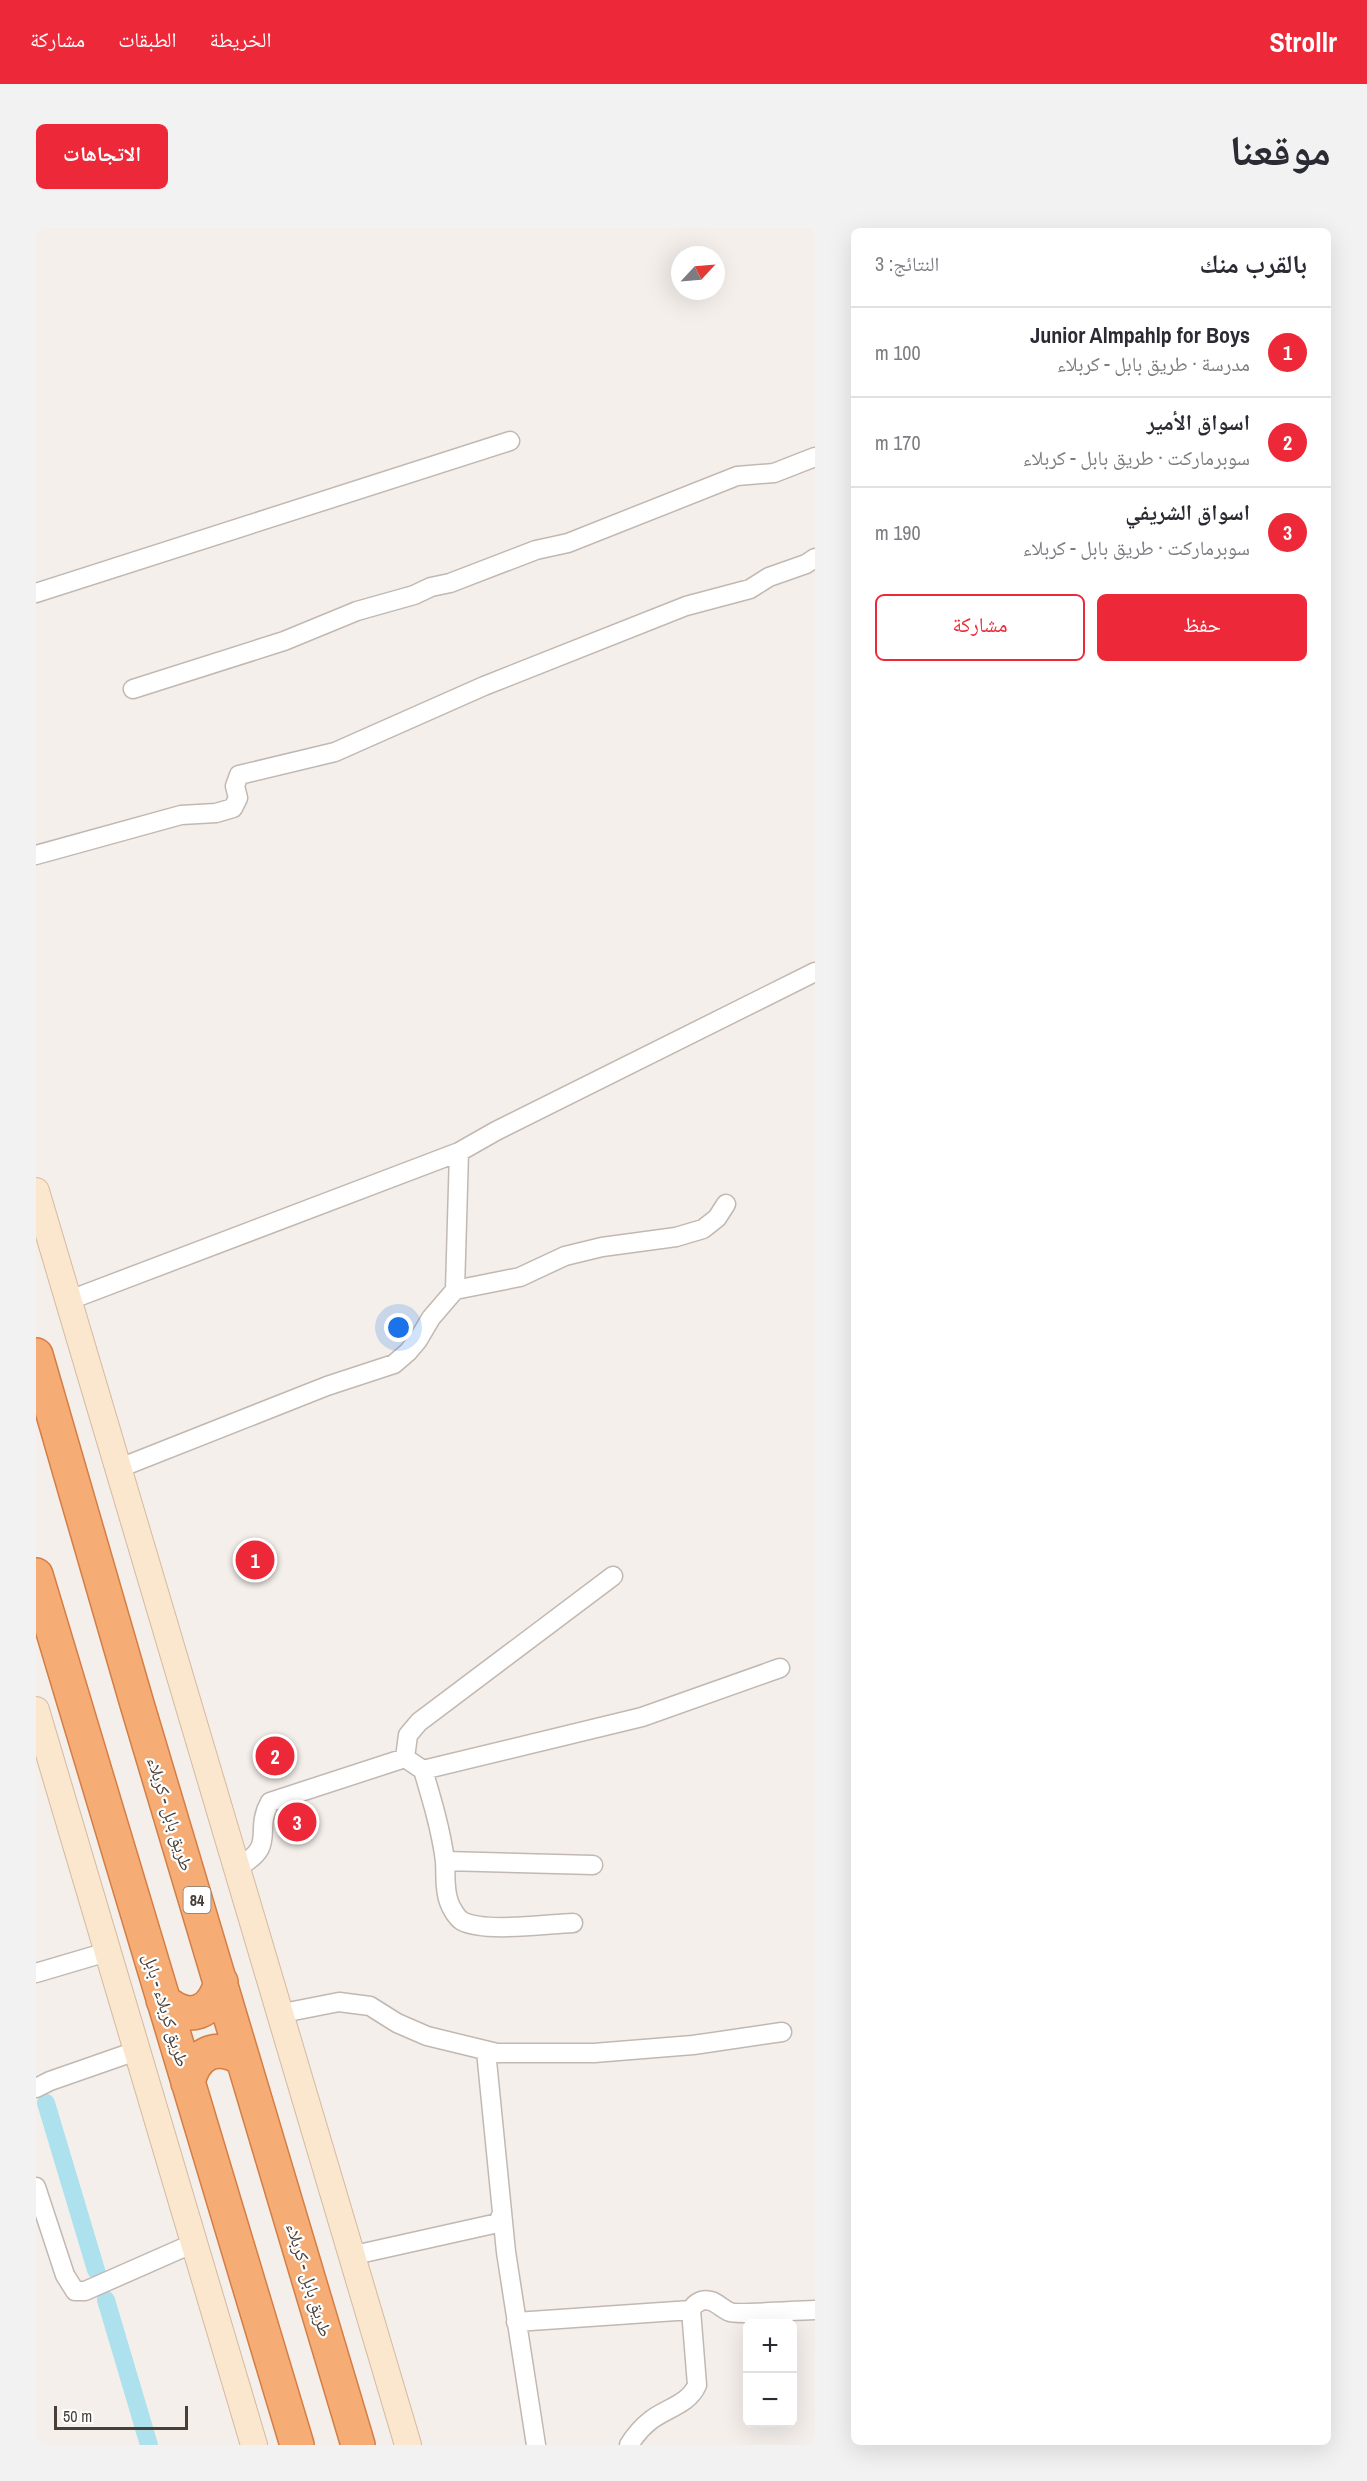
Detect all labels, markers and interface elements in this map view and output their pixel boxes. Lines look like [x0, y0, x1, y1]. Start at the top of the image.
text: Strollr [1269, 23, 1337, 61]
text: مشاركة [30, 25, 85, 54]
text: الطبقات [118, 25, 177, 54]
text: الخريطة [210, 25, 271, 54]
text: موقعنا [1230, 122, 1331, 178]
button: الاتجاهات [36, 124, 168, 189]
north arrow [671, 246, 725, 300]
text: بالقرب منك [1200, 246, 1307, 281]
text: النتائج: 3 [875, 250, 939, 277]
text: Junior Almpahlp for Boys [1030, 320, 1250, 350]
text: 100 m [875, 339, 921, 366]
text: 1 [1283, 339, 1292, 366]
text: مدرسة · طريق بابل - كربلاء [1057, 350, 1250, 377]
text: اسواق الأمير [1147, 407, 1250, 437]
text: 170 m [875, 429, 921, 456]
text: 2 [1283, 429, 1292, 456]
text: سوبرماركت · طريق بابل - كربلاء [1023, 444, 1250, 471]
text: اسواق الشريفي [1125, 497, 1250, 527]
text: 190 m [875, 519, 921, 546]
text: 3 [1283, 519, 1292, 546]
text: سوبرماركت · طريق بابل - كربلاء [1023, 534, 1250, 561]
button: مشاركة [875, 594, 1085, 661]
button: حفظ [1097, 594, 1307, 661]
your location [384, 1313, 413, 1342]
pin: 1 [236, 1538, 274, 1582]
pin: 2 [256, 1734, 294, 1778]
street label: طريق بابل - كربلاء [141, 1754, 200, 1874]
pin: 3 [278, 1800, 316, 1844]
road number: 84 [184, 1887, 210, 1913]
street label: طريق كربلاء - بابل [137, 1950, 196, 2070]
street label: طريق بابل - كربلاء [280, 2220, 339, 2340]
map controls [743, 2319, 797, 2427]
button: + [743, 2319, 797, 2373]
button: − [743, 2373, 797, 2427]
scale bar [54, 2403, 188, 2430]
text: 50 m [63, 2405, 92, 2427]

